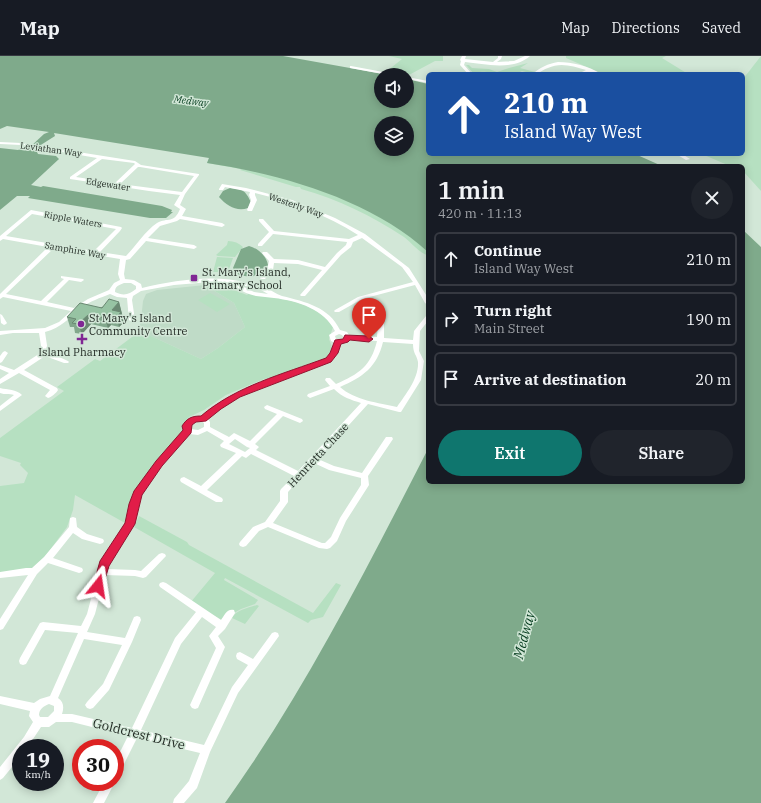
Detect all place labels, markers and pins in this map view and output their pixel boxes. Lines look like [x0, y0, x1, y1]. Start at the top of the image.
place label: St. Mary's Island, Primary School [202, 265, 291, 292]
marker: St. Mary's Island, Primary School [189, 273, 199, 283]
pin [352, 298, 386, 339]
place label: St Mary's Island Community Centre [89, 311, 188, 338]
marker: St Mary's Island Community Centre [76, 319, 86, 329]
marker: Island Pharmacy [77, 334, 87, 344]
place label: Island Pharmacy [38, 345, 126, 359]

